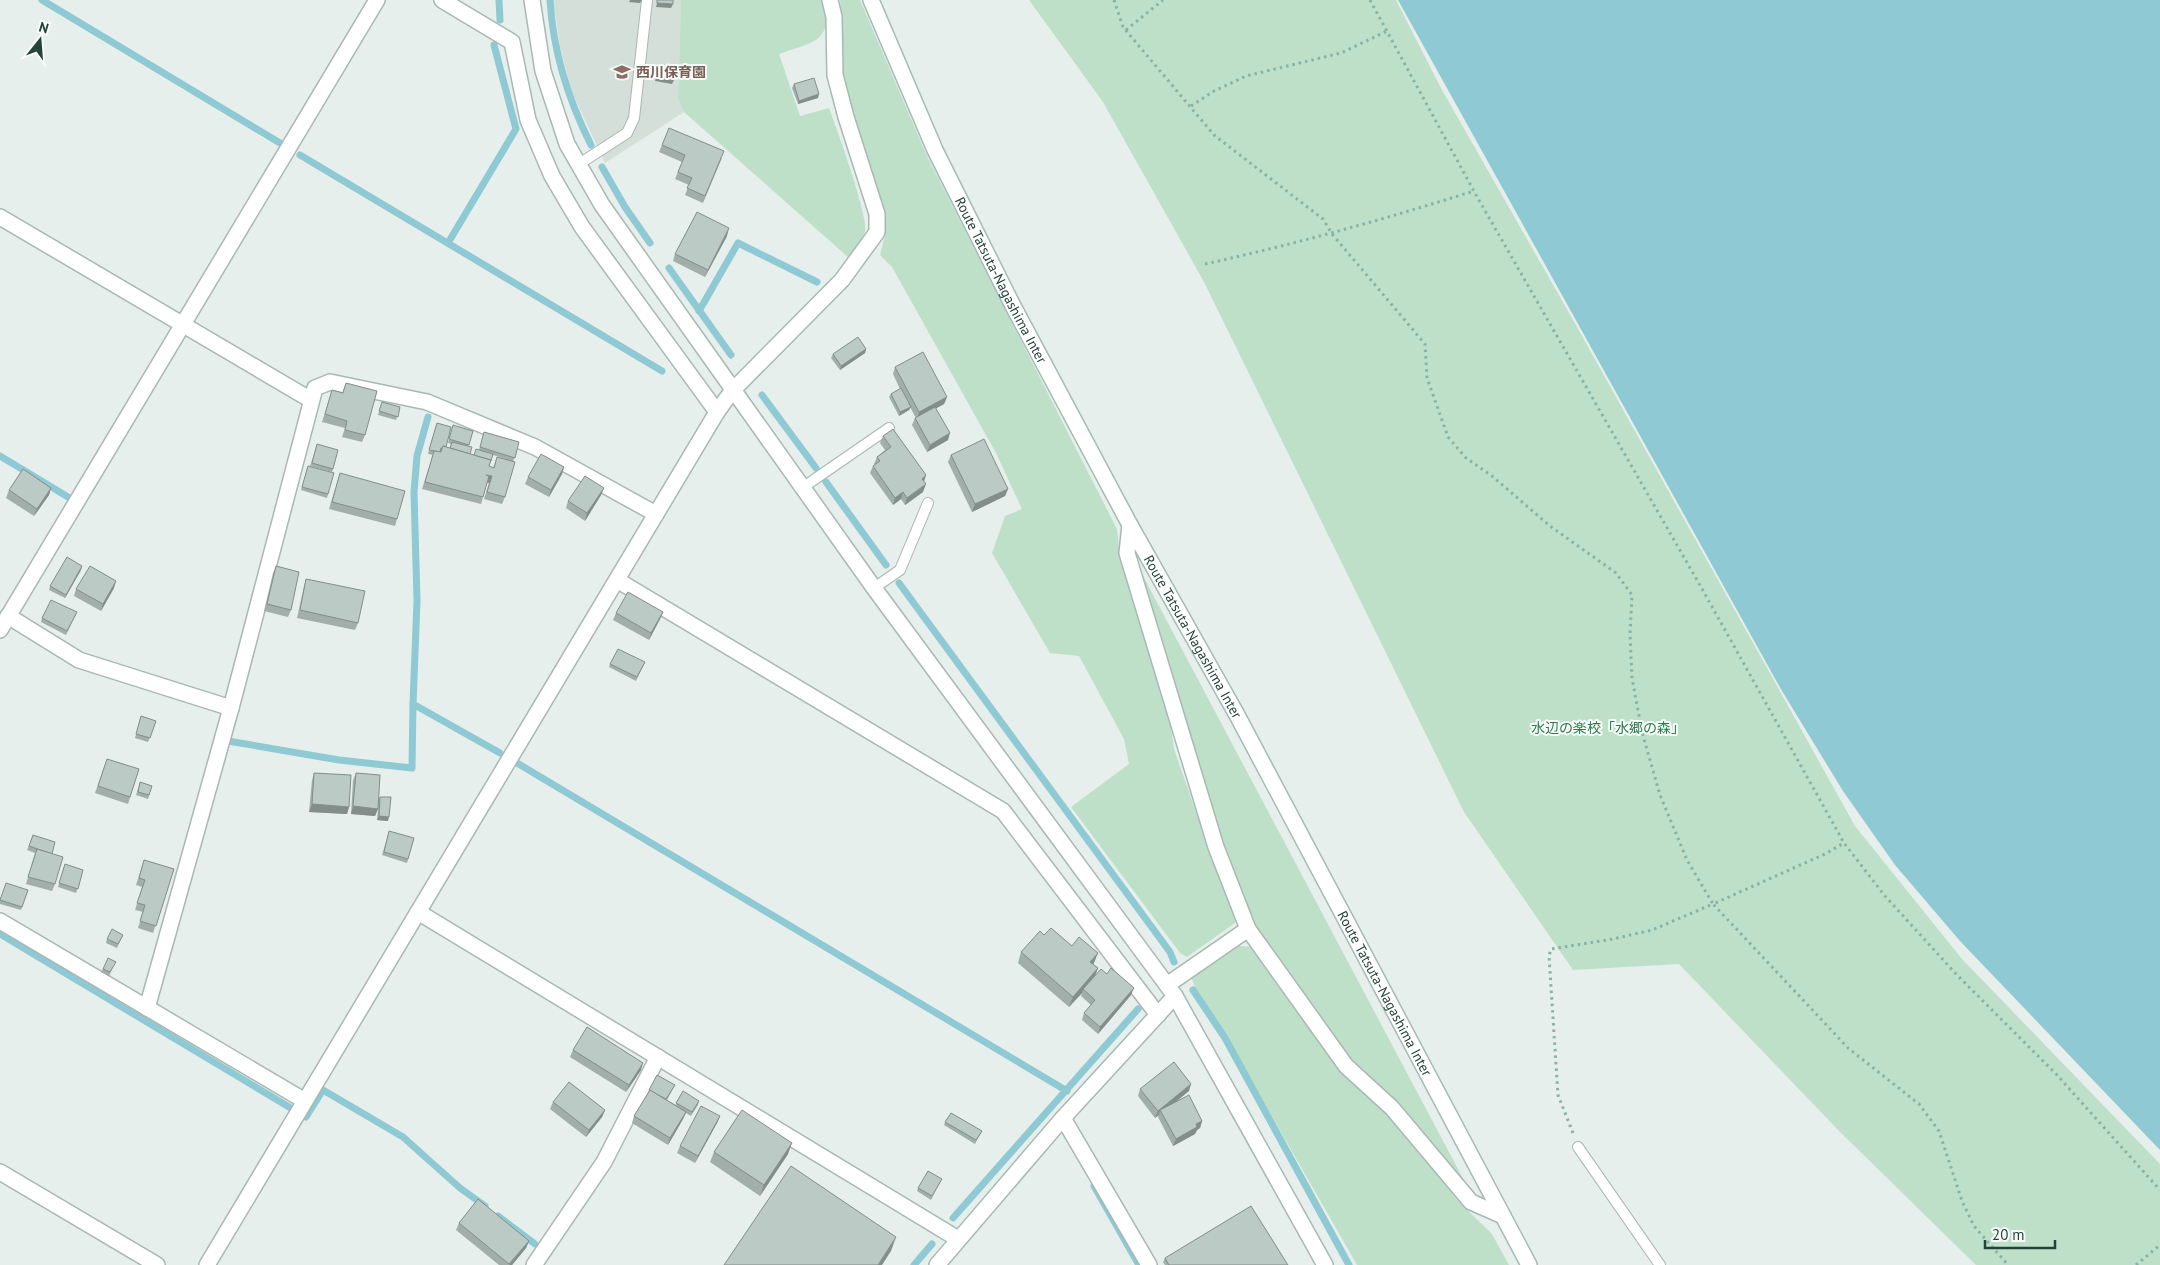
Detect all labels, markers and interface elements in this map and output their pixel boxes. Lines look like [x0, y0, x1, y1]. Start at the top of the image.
north arrow [15, 15, 65, 65]
text: N [37, 18, 51, 38]
school or university icon: 西川保育園 [612, 62, 632, 82]
place label: 西川保育園 [636, 63, 706, 81]
street label: Route Tatsuta-Nagashima Inter [951, 194, 1051, 367]
street label: Route Tatsuta-Nagashima Inter [1140, 552, 1246, 722]
park label: 水辺の楽校「水郷の森」 [1531, 719, 1685, 737]
street label: Route Tatsuta-Nagashima Inter [1334, 908, 1436, 1079]
scale bar [1985, 1218, 2055, 1250]
text: 20 m [1992, 1225, 2025, 1244]

